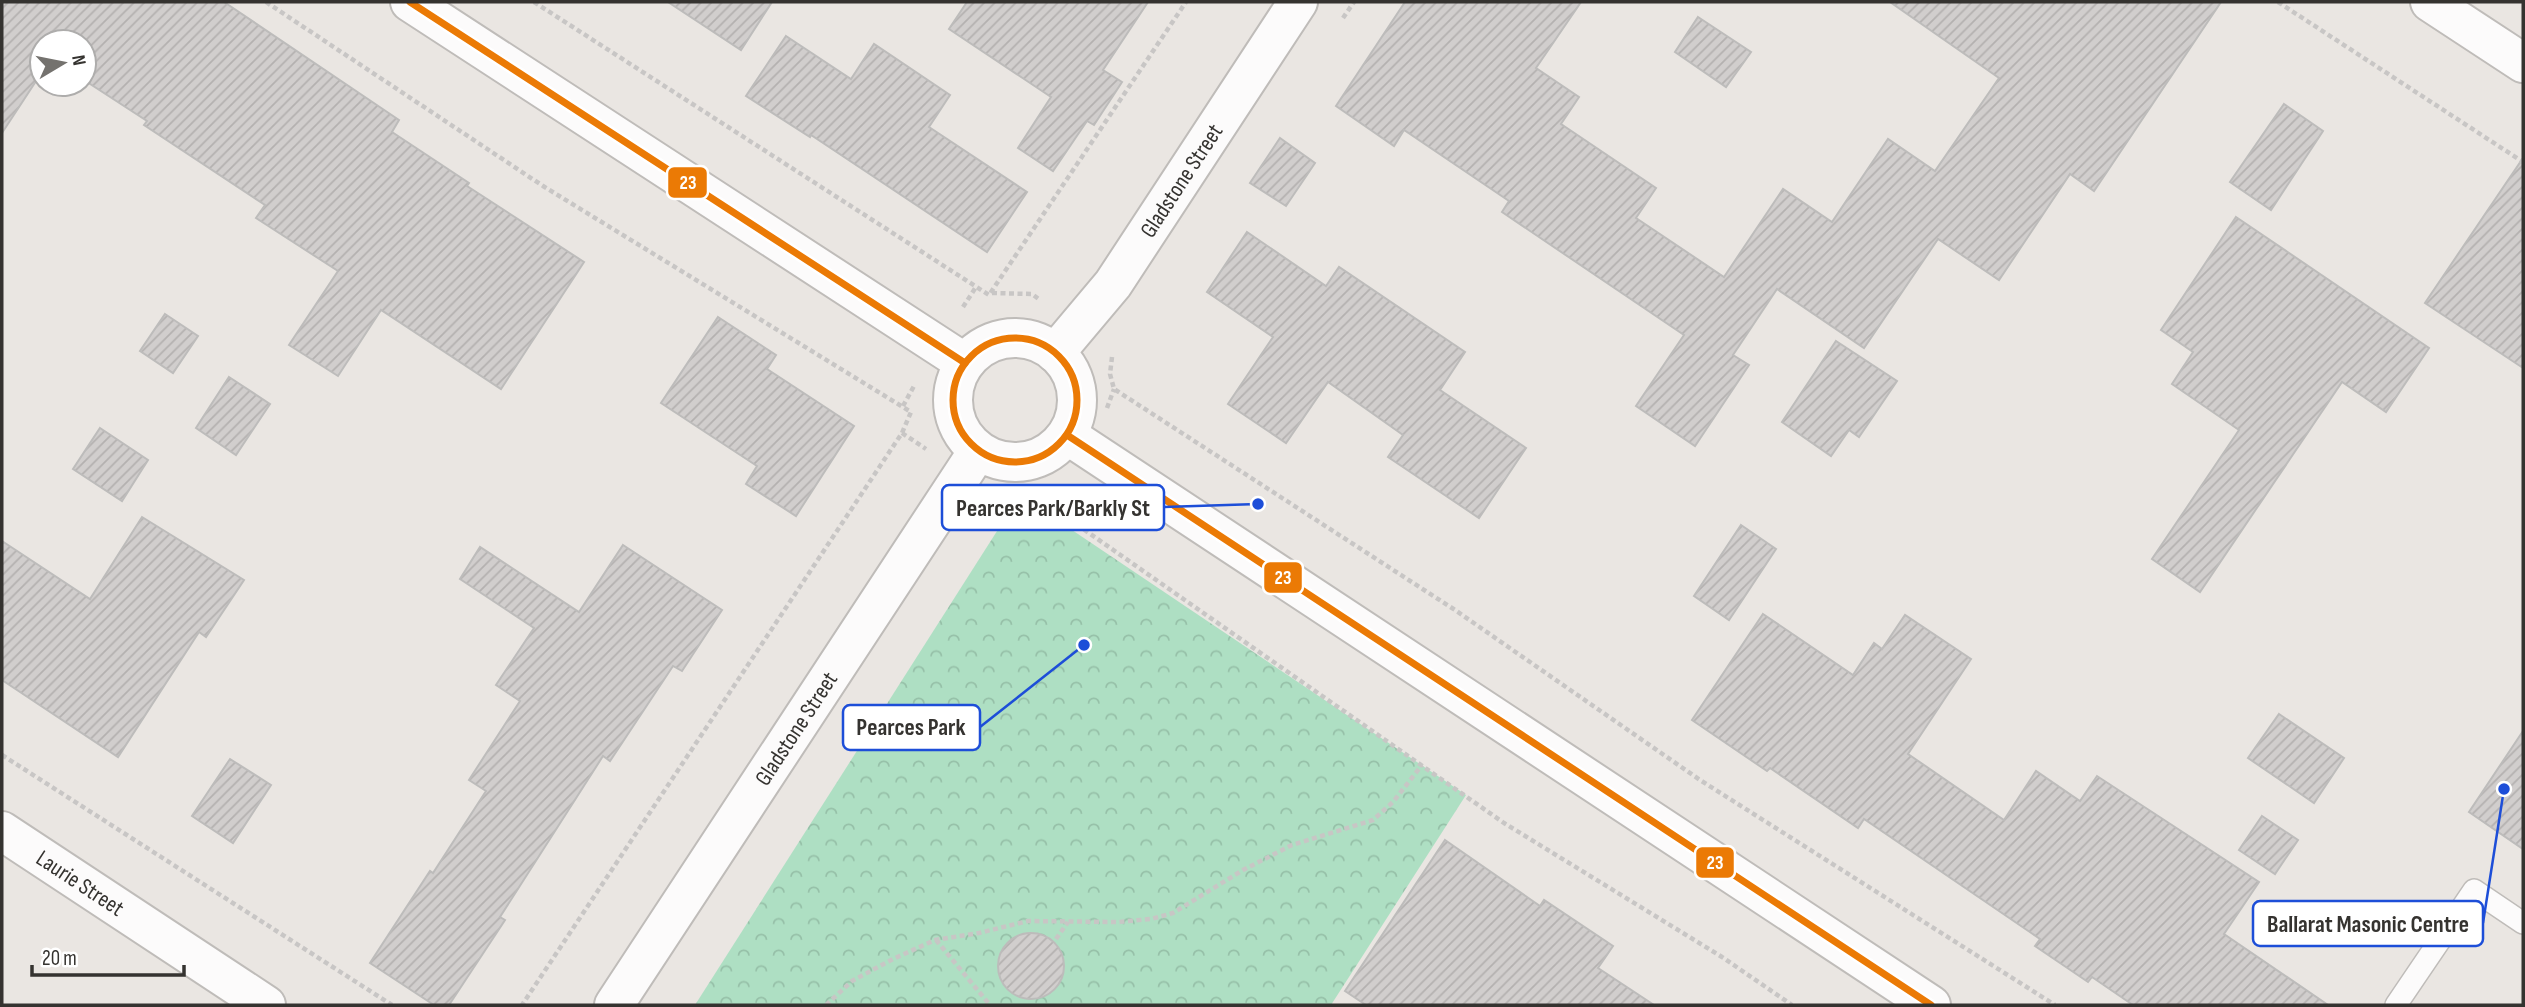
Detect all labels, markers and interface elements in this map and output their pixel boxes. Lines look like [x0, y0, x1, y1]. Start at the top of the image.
north arrow [28, 28, 98, 98]
text: N [66, 53, 90, 67]
street label: Gladstone Street [1134, 119, 1229, 243]
line badge: 23 [667, 166, 708, 199]
text: 23 [680, 172, 696, 195]
callout: Pearces Park/Barkly St [942, 485, 1164, 530]
text: Pearces Park/Barkly St [956, 494, 1150, 523]
line badge: 23 [1263, 561, 1303, 594]
text: 23 [1275, 567, 1291, 590]
street label: Gladstone Street [749, 667, 844, 791]
callout: Pearces Park [843, 705, 980, 750]
text: Pearces Park [856, 713, 966, 742]
street label: Laurie Street [31, 845, 129, 923]
line badge: 23 [1695, 846, 1735, 879]
text: 23 [1707, 852, 1723, 875]
callout: Ballarat Masonic Centre [2253, 901, 2483, 946]
text: Ballarat Masonic Centre [2267, 910, 2469, 939]
scale bar [32, 934, 184, 978]
text: 20 m [42, 946, 77, 971]

